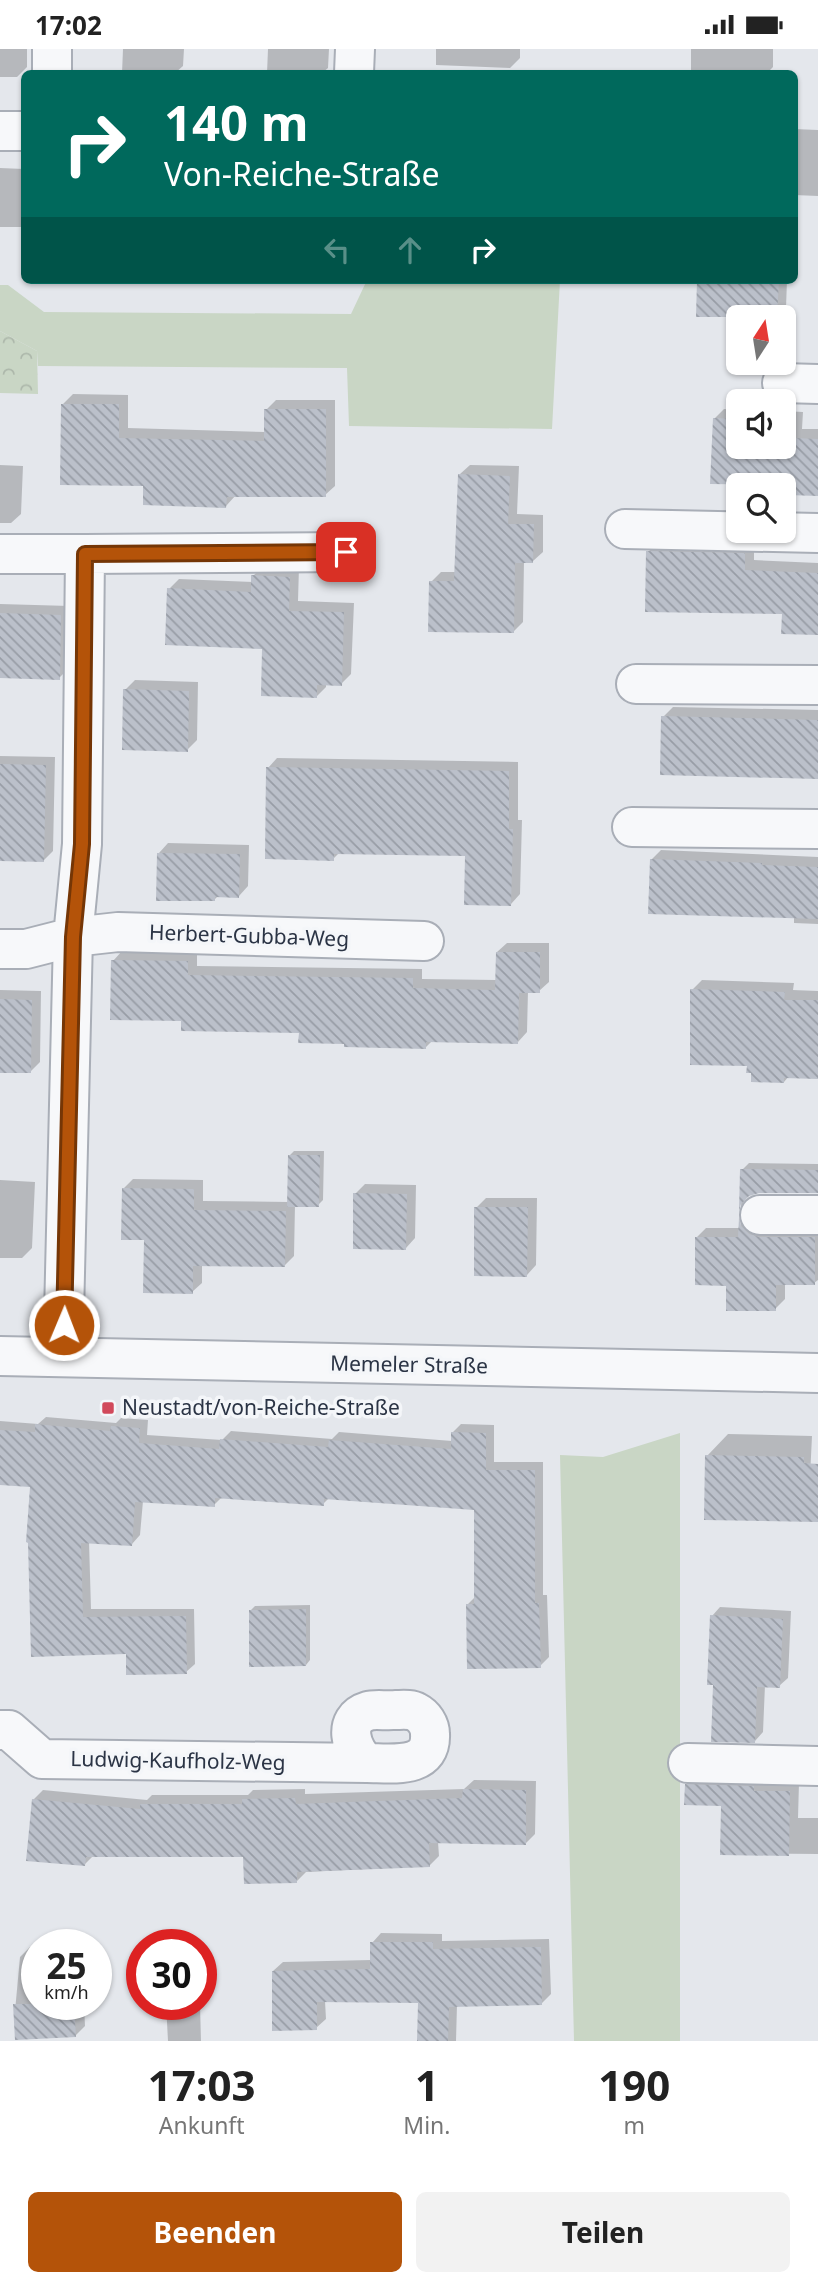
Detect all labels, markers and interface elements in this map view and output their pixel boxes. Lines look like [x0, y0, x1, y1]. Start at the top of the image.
text: 17:02 [35, 7, 102, 43]
text: 140 m [164, 89, 309, 155]
icon: right [49, 98, 140, 189]
text: Von-Reiche-Straße [164, 152, 440, 195]
icon: left [318, 231, 356, 269]
icon: ahead [391, 231, 429, 269]
icon: right [464, 231, 502, 269]
north arrow [726, 305, 796, 375]
map controls [726, 305, 796, 543]
button: sound [726, 389, 796, 459]
button: search [726, 473, 796, 543]
pin [316, 522, 376, 582]
icon: arrive [327, 533, 365, 571]
street label: Herbert-Gubba-Weg [148, 918, 350, 952]
position arrow [27, 1288, 101, 1362]
street label: Memeler Straße [330, 1349, 488, 1379]
place label: Neustadt/von-Reiche-Straße [122, 1393, 400, 1421]
marker: Neustadt/von-Reiche-Straße [100, 1400, 116, 1416]
street label: Ludwig-Kaufholz-Weg [70, 1744, 286, 1776]
speed limit sign: 30 [126, 1929, 217, 2020]
text: 25 [46, 1942, 87, 1989]
text: km/h [44, 1980, 89, 2004]
text: 17:03 [148, 2056, 256, 2113]
text: 1 [415, 2056, 439, 2113]
text: 190 [598, 2056, 670, 2113]
text: Ankunft [159, 2109, 245, 2141]
text: Min. [403, 2109, 451, 2141]
text: m [623, 2109, 645, 2141]
button: Beenden [28, 2192, 402, 2272]
button: Teilen [416, 2192, 790, 2272]

